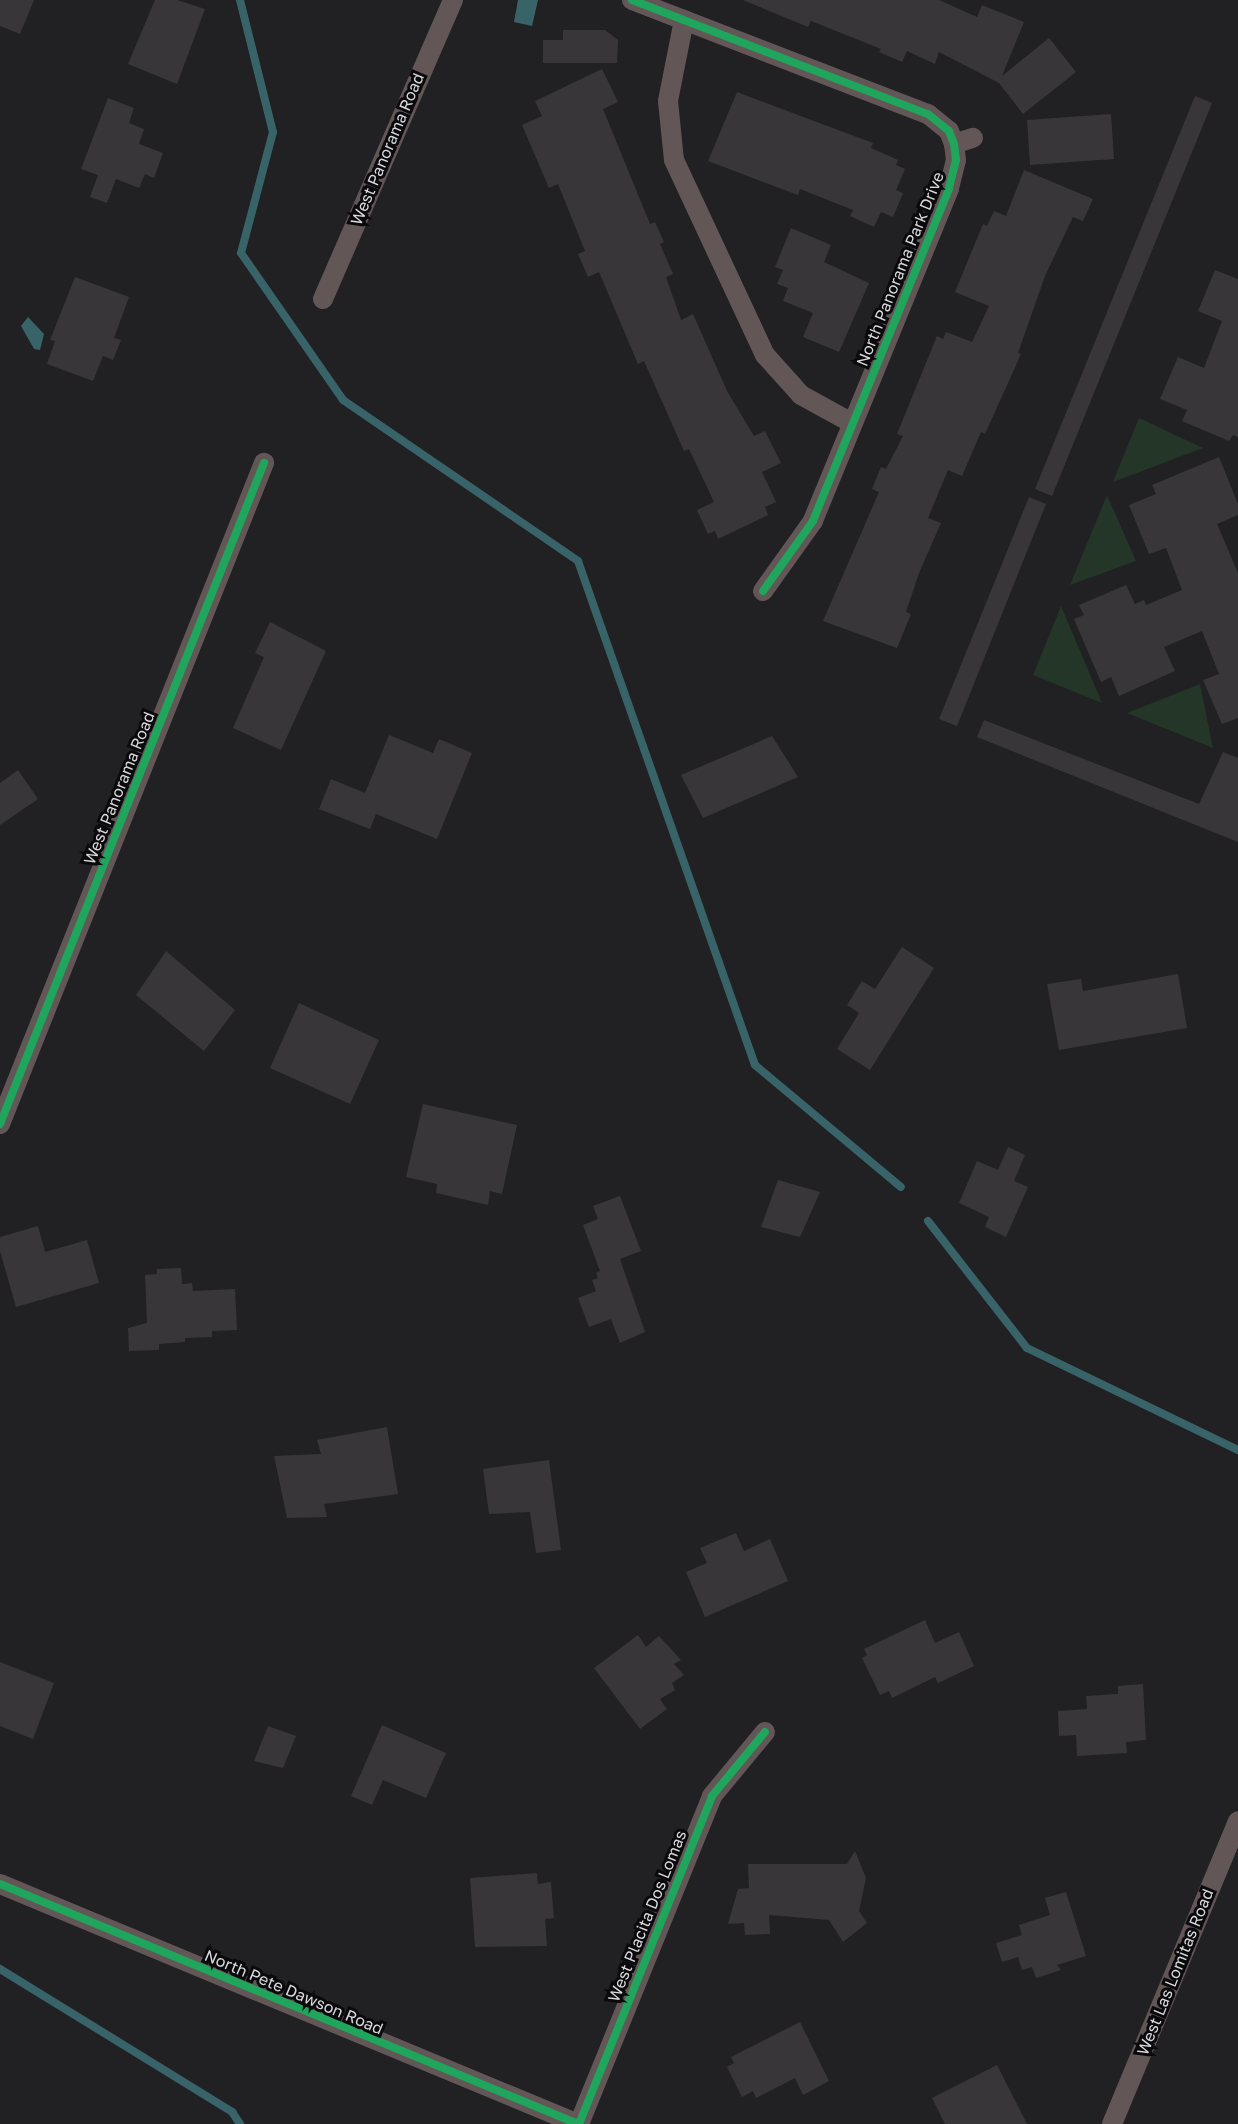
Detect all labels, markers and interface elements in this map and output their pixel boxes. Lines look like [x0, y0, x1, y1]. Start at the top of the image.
street label: West Panorama Road [346, 70, 428, 228]
street label: North Panorama Park Drive [852, 169, 948, 369]
street label: West Panorama Road [80, 709, 158, 867]
street label: West Placita Dos Lomas [604, 1827, 690, 2005]
street label: West Las Lomitas Road [1133, 1886, 1217, 2058]
street label: North Pete Dawson Road [202, 1946, 386, 2038]

